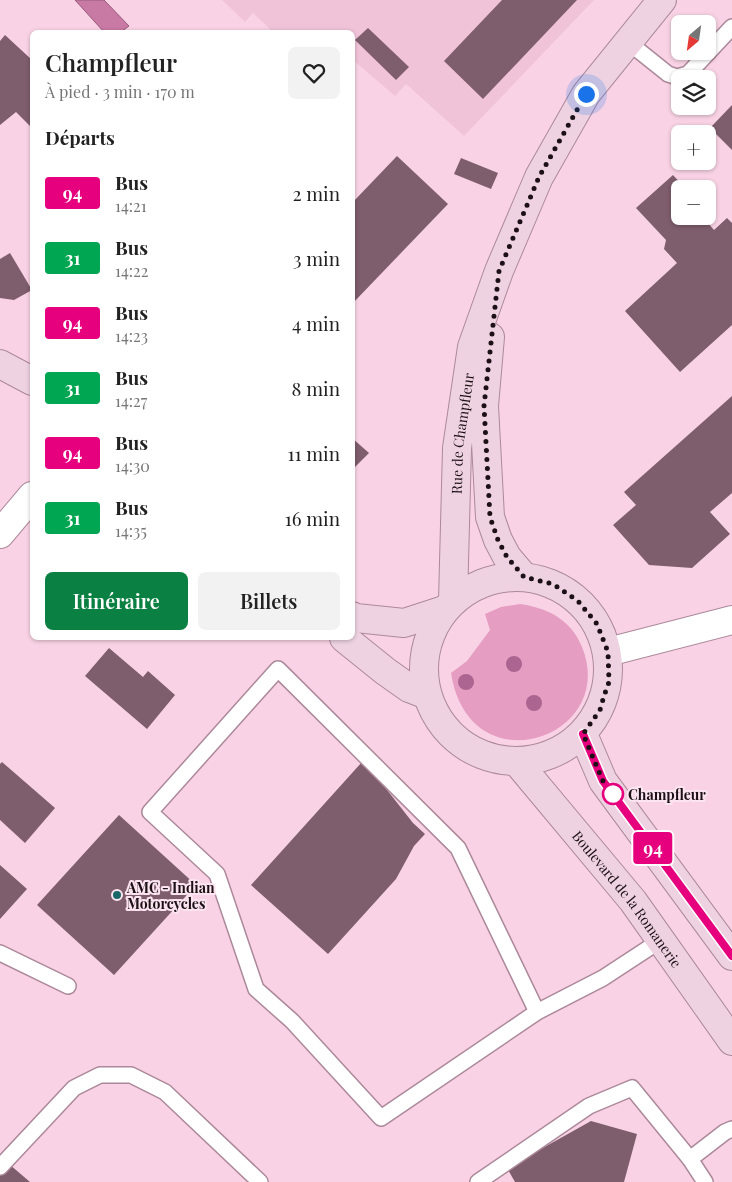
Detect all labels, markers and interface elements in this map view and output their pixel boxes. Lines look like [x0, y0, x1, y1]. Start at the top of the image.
north arrow [671, 15, 716, 60]
map controls [671, 15, 716, 225]
text: Champfleur [45, 46, 177, 78]
button: heart [288, 47, 340, 99]
button: layers [671, 70, 716, 115]
text: À pied · 3 min · 170 m [45, 81, 195, 102]
your location [574, 82, 599, 107]
text: Départs [45, 124, 115, 150]
button: + [671, 125, 716, 170]
text: Bus [115, 169, 148, 195]
text: 2 min [292, 180, 340, 206]
button: − [671, 180, 716, 225]
text: 94 [63, 181, 82, 205]
text: 14:21 [115, 195, 147, 216]
text: Bus [115, 234, 148, 260]
text: 3 min [293, 245, 340, 271]
text: 31 [65, 246, 80, 270]
text: 14:22 [115, 260, 148, 281]
text: Bus [115, 299, 148, 325]
text: 4 min [292, 310, 340, 336]
text: 94 [63, 311, 82, 335]
text: 14:23 [115, 325, 148, 346]
text: Bus [115, 364, 148, 390]
street label: Rue de Champfleur [446, 371, 478, 494]
text: 8 min [292, 375, 340, 401]
text: 31 [65, 376, 80, 400]
text: 14:27 [115, 390, 147, 411]
text: Bus [115, 429, 148, 455]
text: 11 min [287, 440, 340, 466]
text: 94 [63, 441, 82, 465]
text: 14:30 [115, 455, 150, 476]
text: Bus [115, 494, 148, 520]
text: 16 min [285, 505, 340, 531]
text: 31 [65, 506, 80, 530]
text: 14:35 [115, 520, 147, 541]
button: Itinéraire [45, 572, 188, 630]
button: Billets [198, 572, 340, 630]
marker: Champfleur [602, 783, 624, 805]
place label: Champfleur [628, 785, 706, 804]
street label: Boulevard de la Romanerie [568, 826, 686, 971]
line badge: 94 [630, 832, 676, 864]
text: 94 [643, 836, 663, 860]
place label: AMC - Indian Motorcycles [126, 878, 215, 913]
marker: AMC - Indian Motorcycles [111, 889, 123, 901]

